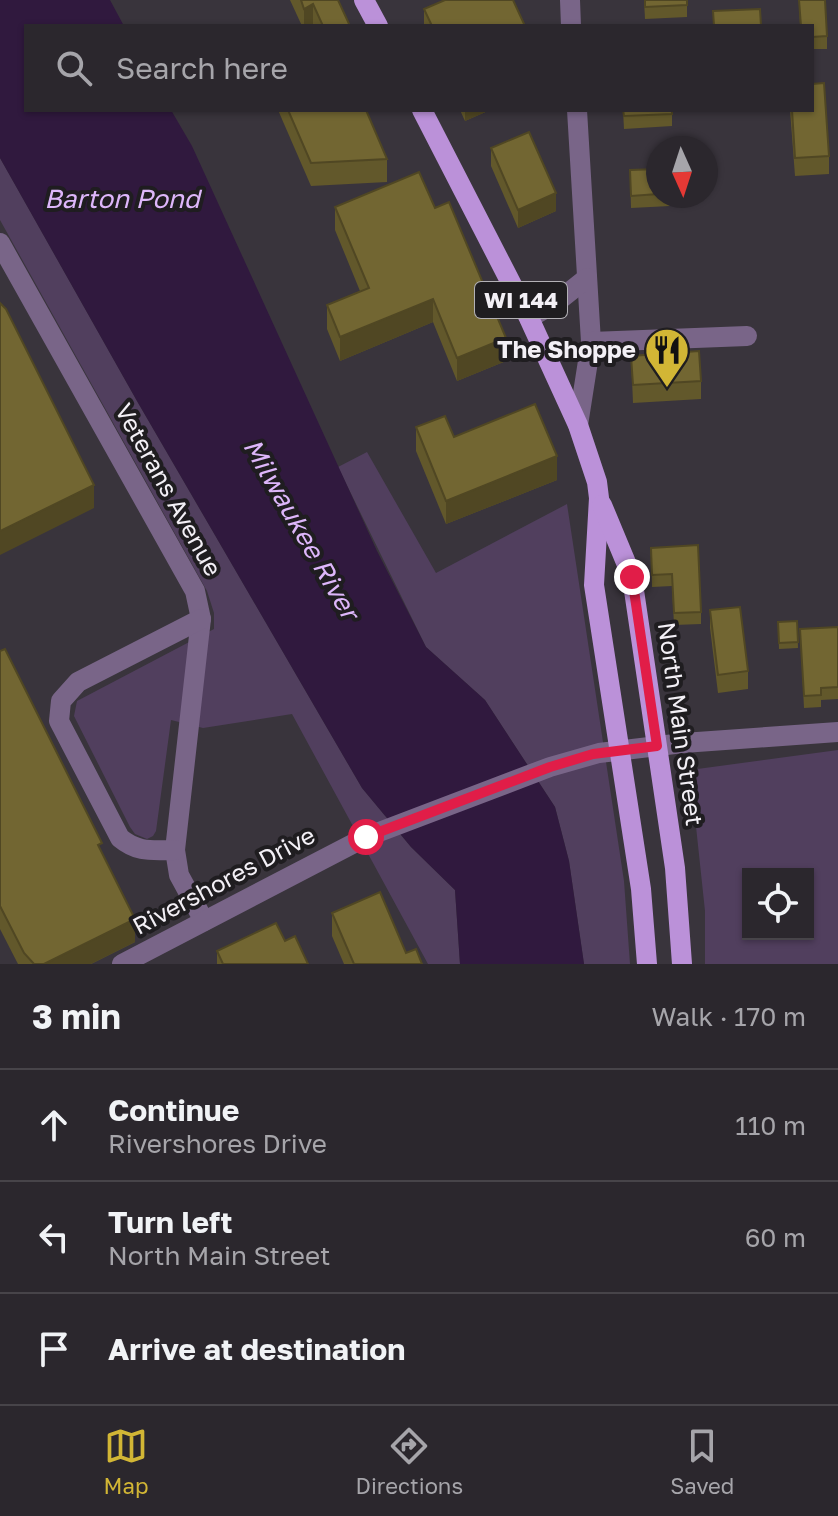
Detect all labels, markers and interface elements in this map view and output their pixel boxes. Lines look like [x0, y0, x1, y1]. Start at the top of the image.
search box [24, 24, 814, 112]
icon: search [52, 46, 96, 90]
text: Search here [116, 50, 288, 86]
north arrow [646, 136, 718, 208]
water label: Barton Pond [44, 183, 203, 214]
road number: WI 144 [475, 282, 567, 318]
restaurant icon: The Shoppe [643, 326, 691, 389]
place label: The Shoppe [497, 334, 636, 363]
street label: Veterans Avenue [110, 398, 229, 581]
water label: Milwaukee River [237, 433, 368, 628]
route end [614, 559, 650, 595]
street label: North Main Street [653, 620, 710, 827]
street label: Rivershores Drive [127, 819, 319, 940]
route start [348, 819, 384, 855]
map controls [742, 868, 814, 940]
button: locate [742, 868, 814, 940]
text: 3 min [32, 996, 121, 1036]
text: Walk · 170 m [652, 1001, 806, 1032]
text: Continue [108, 1092, 239, 1128]
icon: ahead [32, 1103, 76, 1147]
text: 110 m [735, 1110, 806, 1141]
text: Rivershores Drive [108, 1128, 327, 1159]
text: Turn left [108, 1204, 233, 1240]
icon: left [32, 1215, 76, 1259]
text: 60 m [745, 1222, 806, 1253]
text: North Main Street [108, 1240, 330, 1271]
icon: arrive [32, 1327, 76, 1371]
text: Arrive at destination [108, 1331, 405, 1367]
tab: Map [104, 1424, 148, 1499]
tab: Directions [356, 1424, 463, 1499]
tab: Saved [670, 1424, 734, 1499]

